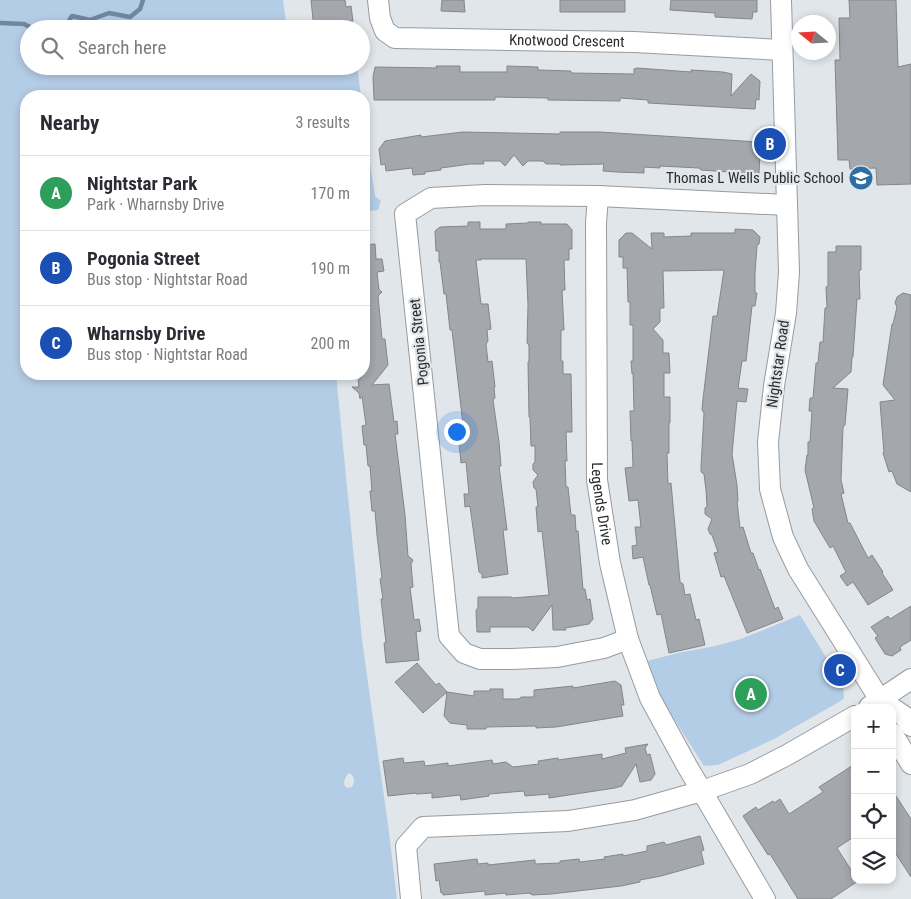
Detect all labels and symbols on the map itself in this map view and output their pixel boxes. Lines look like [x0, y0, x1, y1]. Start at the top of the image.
north arrow [791, 15, 836, 60]
street label: Knotwood Crescent [509, 31, 625, 51]
pin: B [754, 125, 786, 163]
school or university icon: Thomas L Wells Public School [848, 165, 874, 191]
place label: Thomas L Wells Public School [666, 169, 844, 187]
street label: Pogonia Street [405, 298, 433, 386]
street label: Nightstar Road [763, 319, 793, 409]
your location [444, 419, 470, 445]
street label: Legends Drive [588, 462, 616, 546]
pin: C [824, 651, 856, 689]
pin: A [735, 675, 767, 713]

